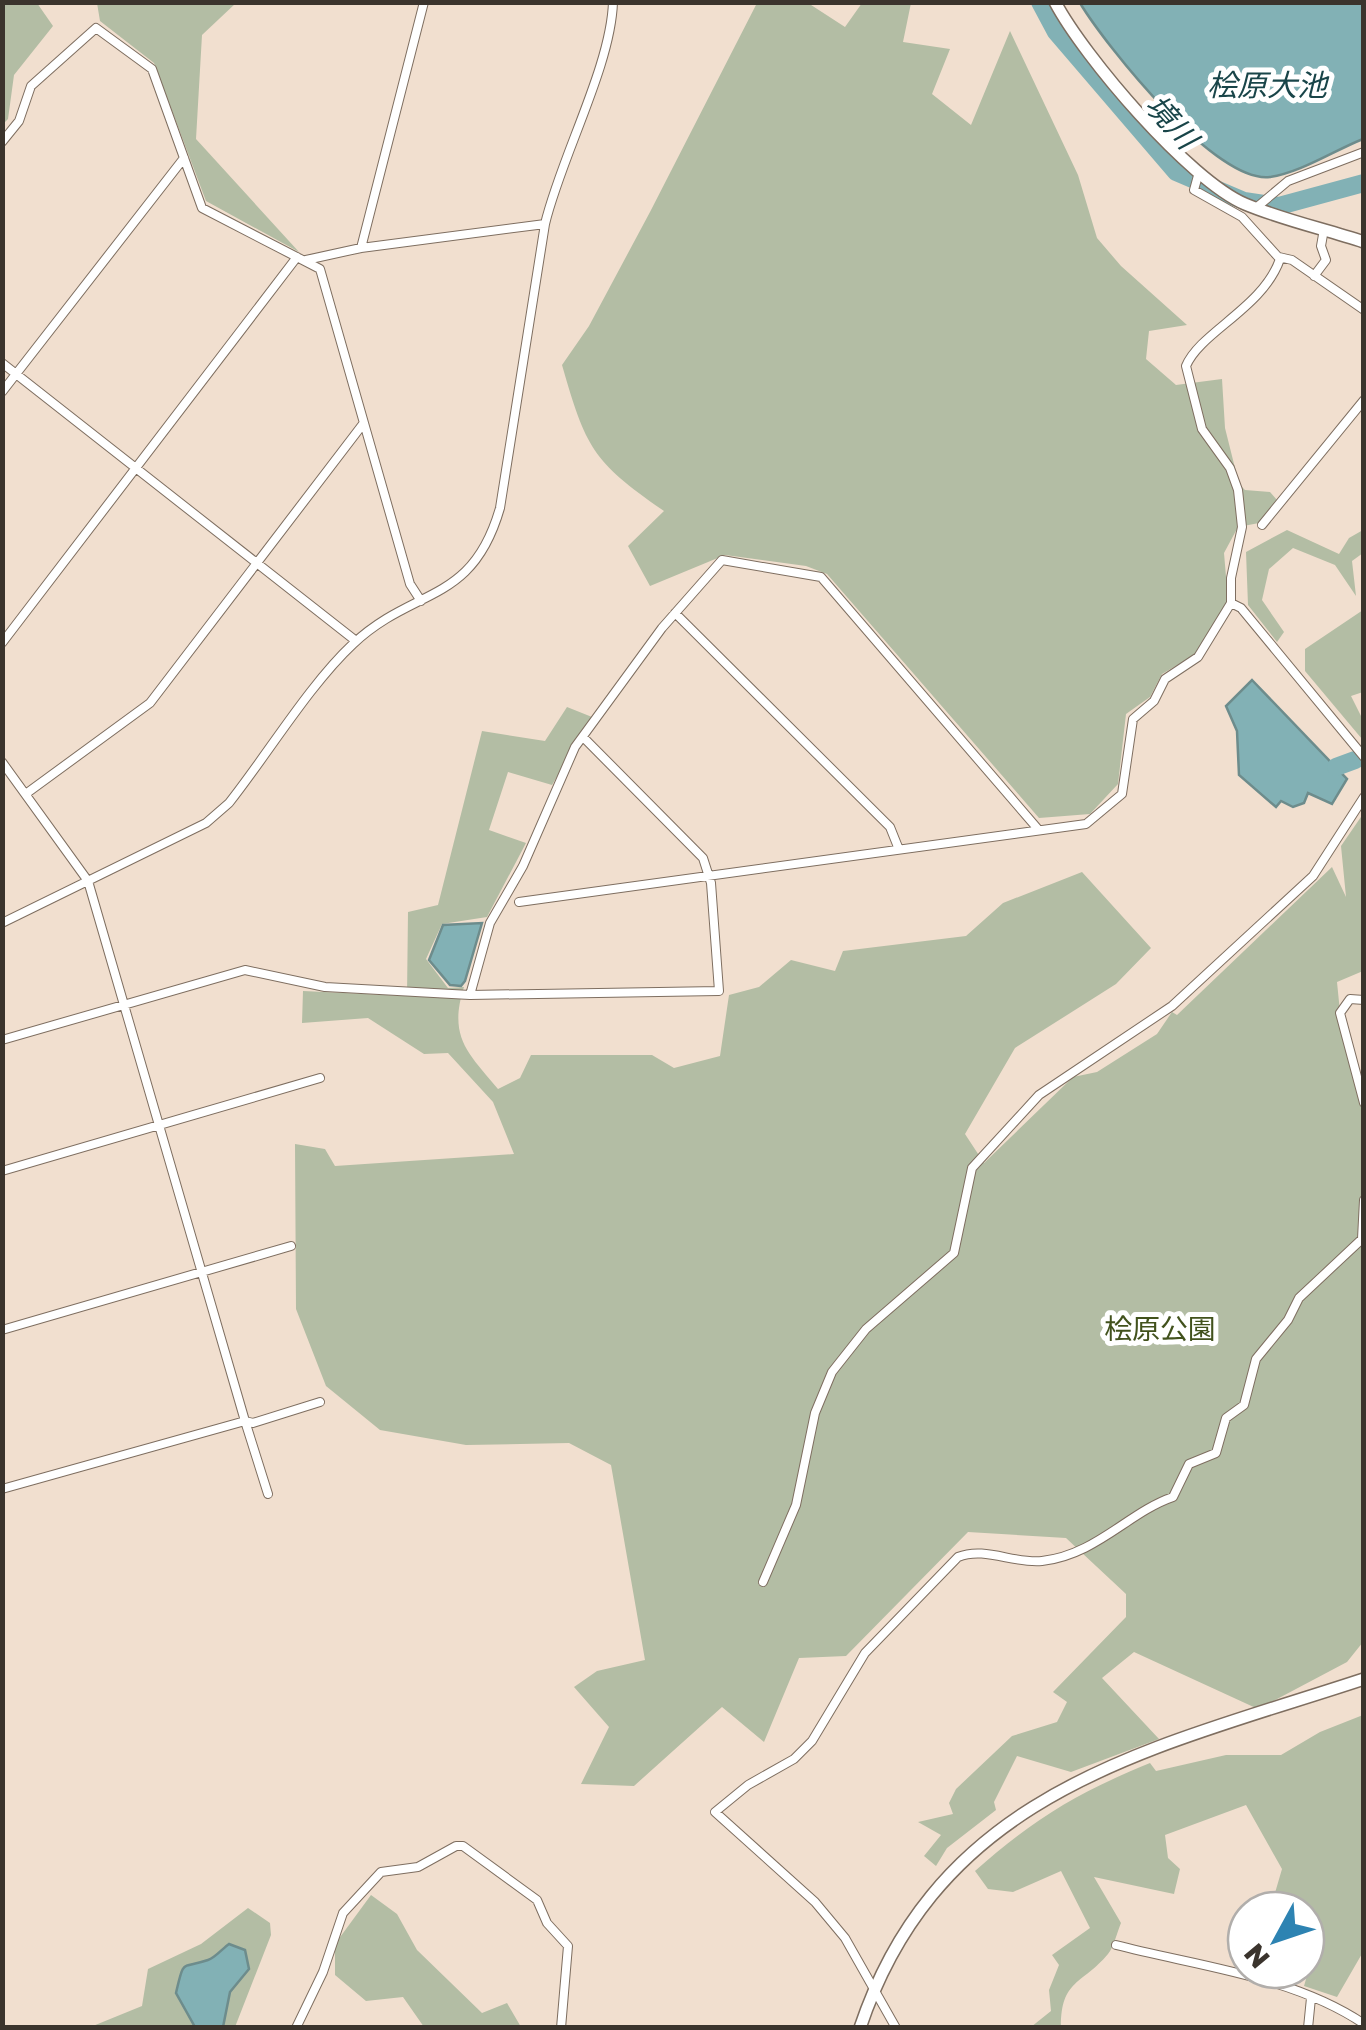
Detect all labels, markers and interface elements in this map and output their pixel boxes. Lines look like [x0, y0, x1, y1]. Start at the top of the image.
water label: 桧原大池 [1207, 67, 1330, 103]
water label: 境川 [1138, 87, 1207, 158]
park label: 桧原公園 [1104, 1312, 1216, 1345]
north arrow [1226, 1890, 1326, 1990]
text: N [1237, 1938, 1276, 1975]

